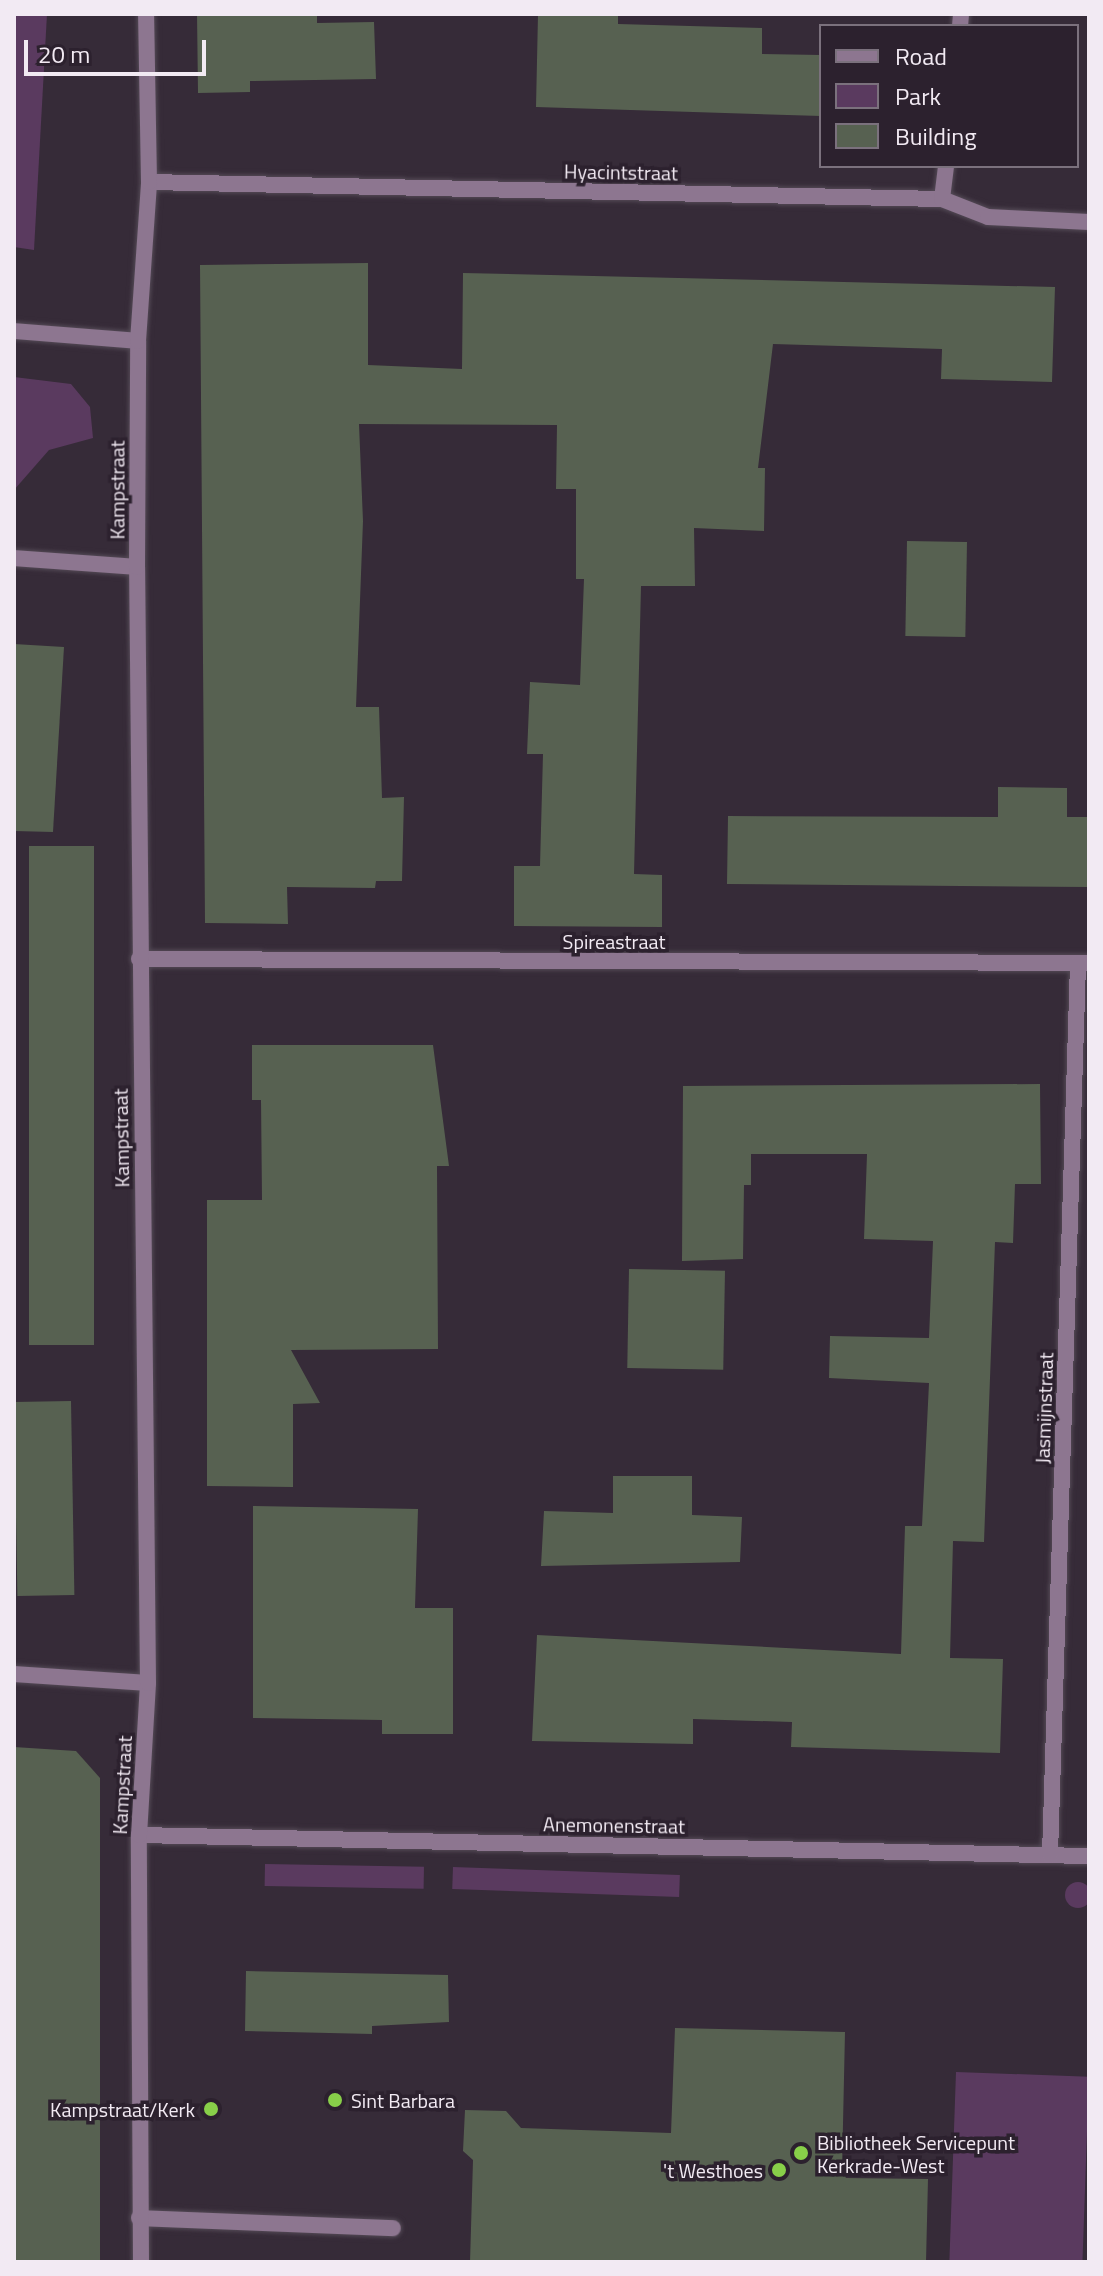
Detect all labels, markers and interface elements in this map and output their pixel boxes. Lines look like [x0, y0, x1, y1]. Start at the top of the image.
scale bar [28, 24, 210, 74]
legend [819, 24, 1079, 168]
text: 20 m [38, 36, 90, 72]
text: Road [895, 38, 947, 74]
text: Park [895, 78, 941, 114]
text: Building [895, 118, 977, 154]
street label: Hyacintstraat [564, 159, 678, 185]
street label: Kampstraat [105, 441, 129, 539]
street label: Spireastraat [563, 929, 665, 953]
street label: Kampstraat [108, 1088, 134, 1188]
street label: Jasmijnstraat [1030, 1352, 1058, 1464]
street label: Kampstraat [107, 1735, 137, 1835]
street label: Anemonenstraat [543, 1812, 685, 1838]
place label: Sint Barbara [351, 2088, 455, 2112]
marker: Sint Barbara [326, 2091, 344, 2109]
place label: Kampstraat/Kerk [50, 2097, 195, 2121]
marker: Kampstraat/Kerk [202, 2100, 220, 2118]
place label: Bibliotheek Servicepunt Kerkrade-West [817, 2130, 1015, 2177]
marker: Bibliotheek Servicepunt Kerkrade-West [792, 2144, 810, 2162]
place label: 't Westhoes [663, 2158, 763, 2182]
marker: 't Westhoes [770, 2161, 788, 2179]

